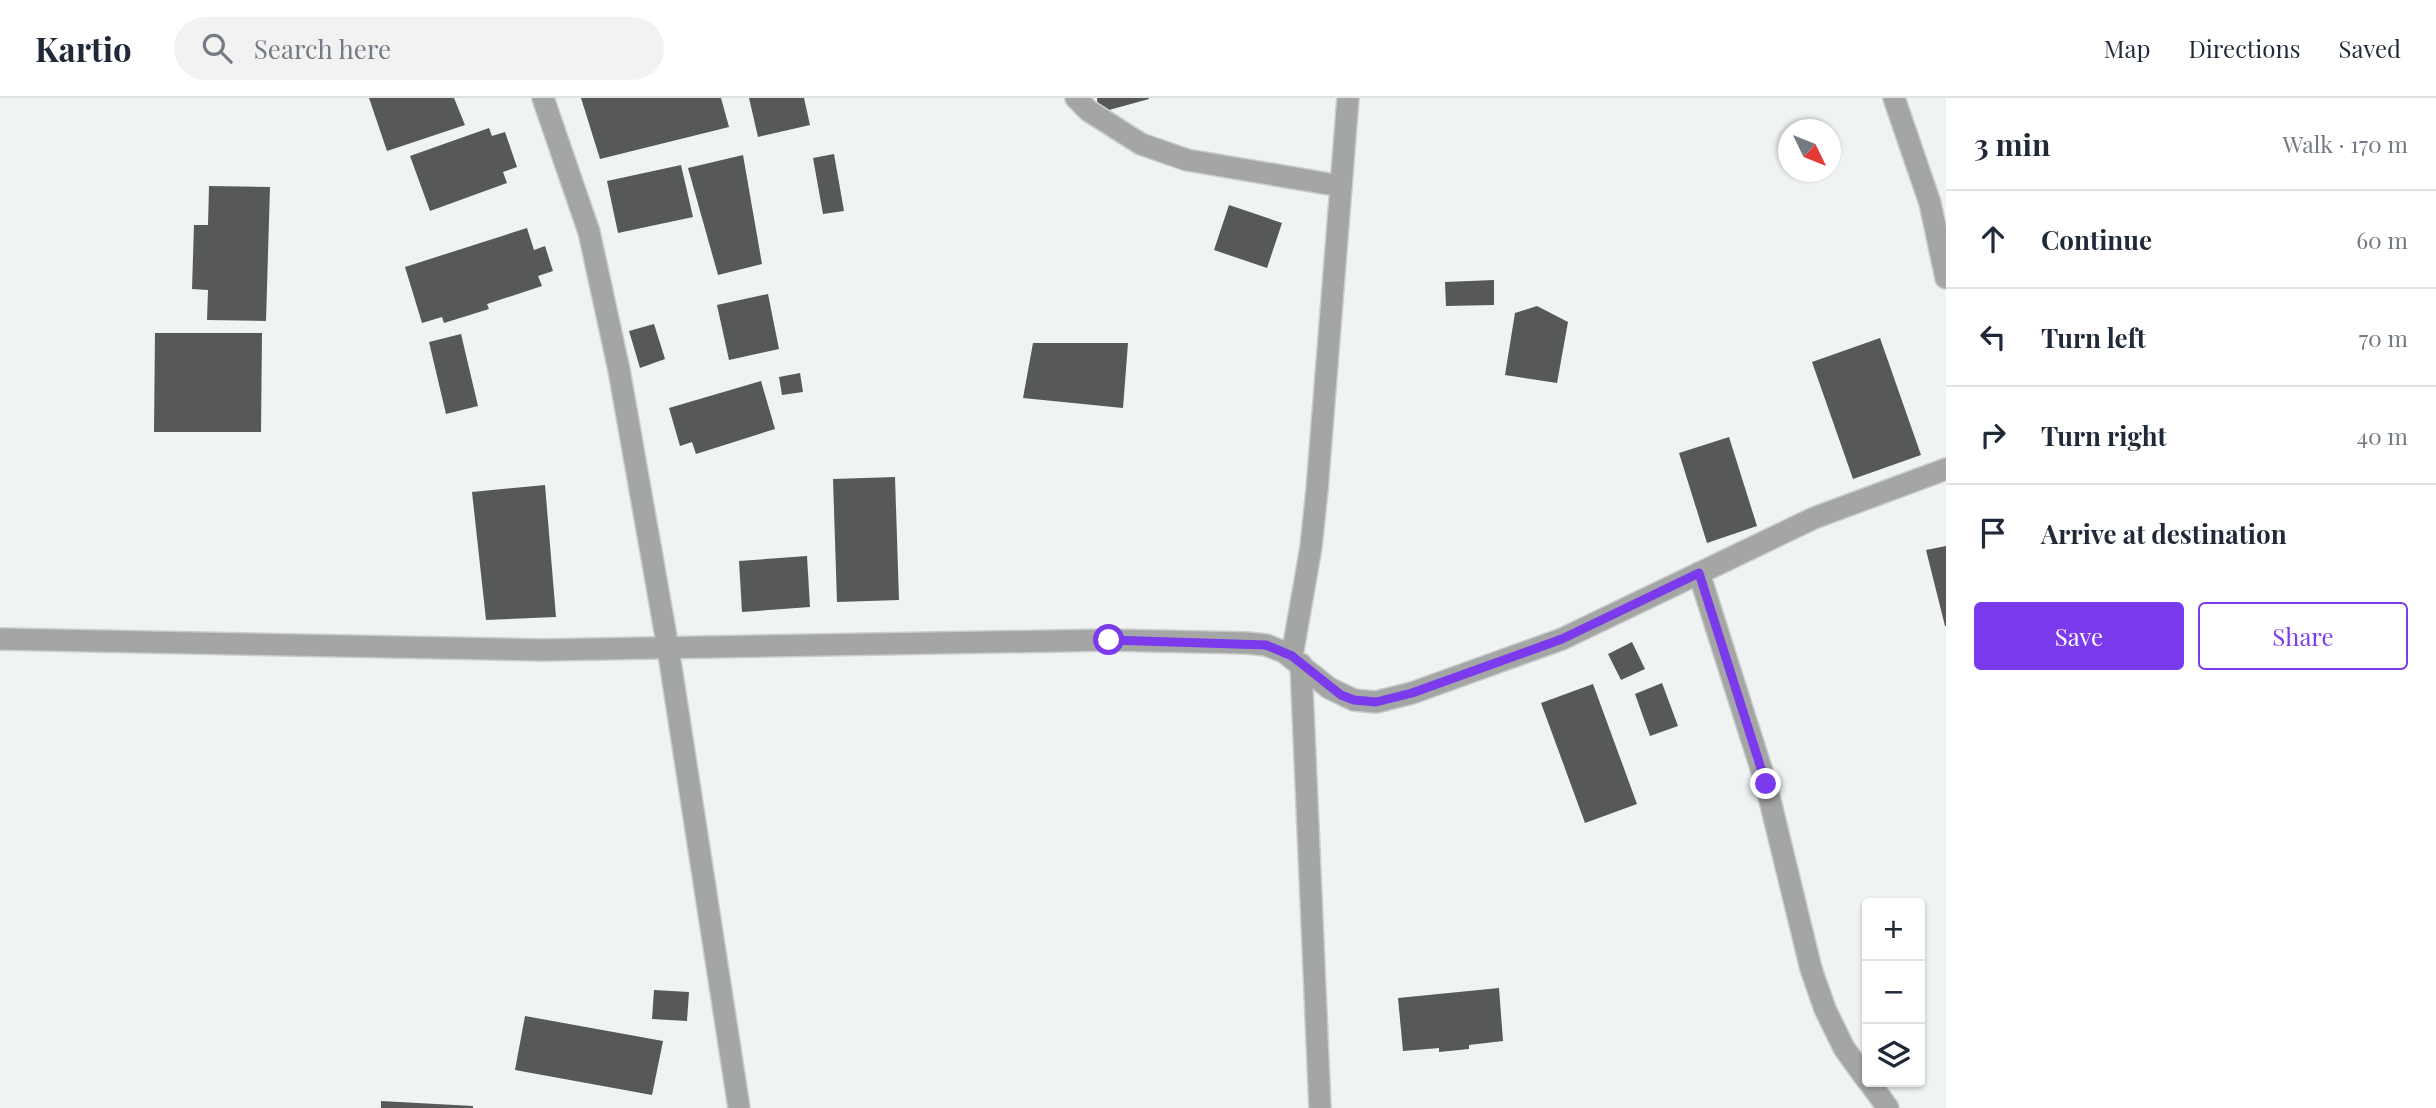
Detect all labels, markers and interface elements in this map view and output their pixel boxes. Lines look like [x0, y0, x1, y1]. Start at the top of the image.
search box [174, 17, 664, 80]
text: Kartio [35, 26, 132, 70]
icon: search [198, 29, 236, 67]
text: Search here [254, 31, 391, 66]
text: Map [2104, 32, 2150, 64]
text: Directions [2188, 32, 2301, 64]
text: Saved [2339, 32, 2401, 64]
north arrow [1778, 119, 1841, 182]
text: 3 min [1974, 124, 2050, 164]
text: Walk · 170 m [2283, 128, 2408, 159]
icon: ahead [1974, 220, 2012, 258]
text: Continue [2041, 222, 2152, 257]
text: 60 m [2356, 224, 2408, 255]
icon: left [1974, 318, 2012, 356]
text: Turn left [2041, 320, 2146, 355]
text: 70 m [2359, 322, 2408, 353]
icon: right [1974, 416, 2012, 454]
text: Turn right [2041, 418, 2167, 453]
text: 40 m [2357, 420, 2408, 451]
icon: arrive [1974, 514, 2012, 552]
text: Arrive at destination [2041, 516, 2287, 551]
button: Save [1974, 602, 2184, 670]
button: Share [2198, 602, 2408, 670]
route start [1093, 624, 1124, 655]
route end [1750, 768, 1781, 799]
map controls [1862, 898, 1925, 1087]
button: + [1862, 898, 1925, 961]
button: − [1862, 961, 1925, 1024]
button: layers [1862, 1024, 1925, 1087]

